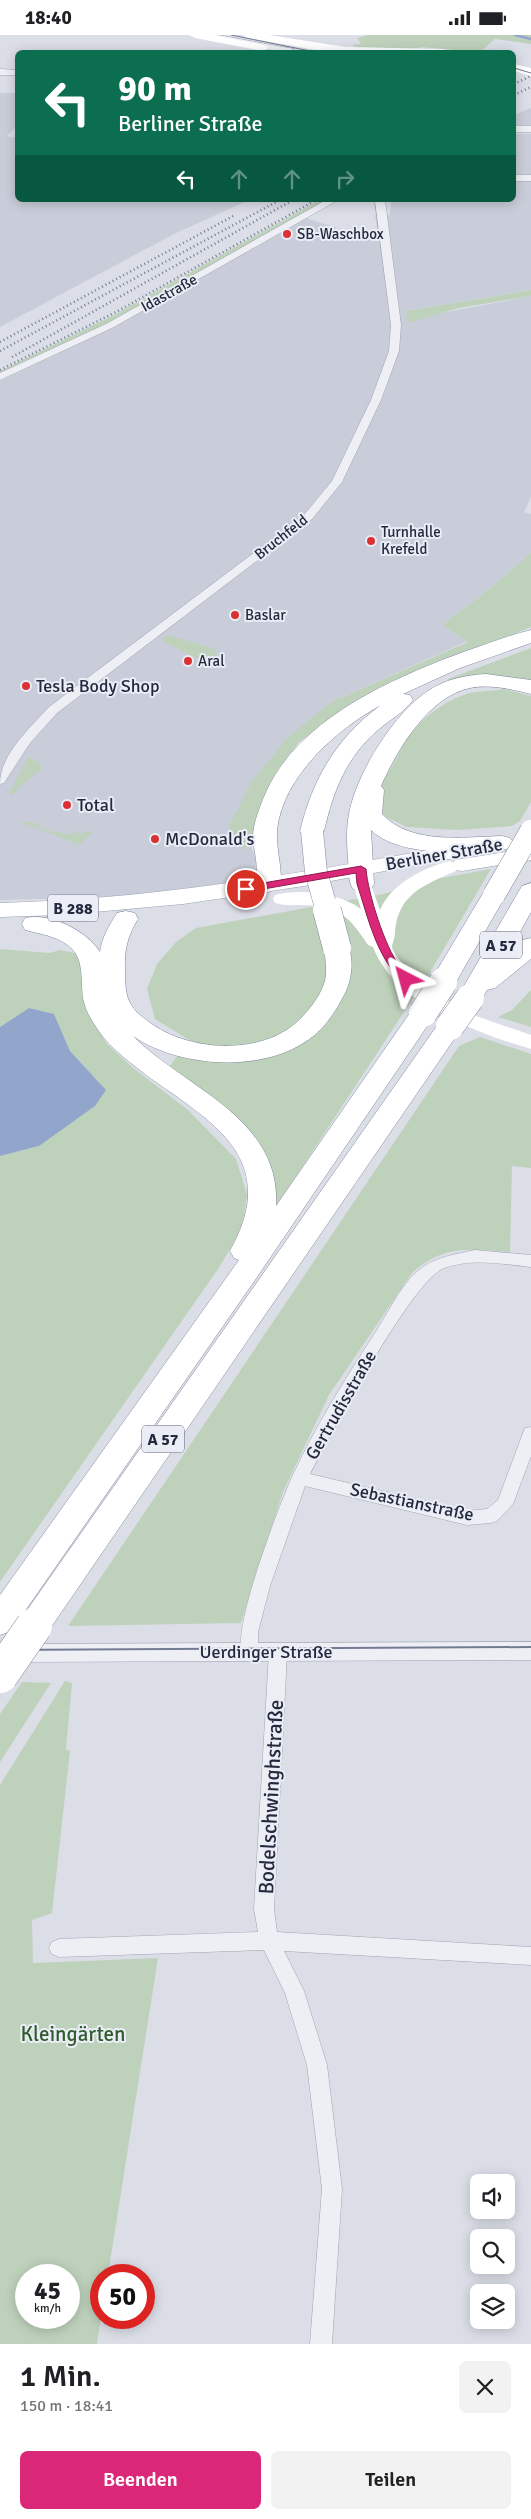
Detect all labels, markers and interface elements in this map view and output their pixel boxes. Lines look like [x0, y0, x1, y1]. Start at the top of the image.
text: 18:40 [25, 6, 72, 30]
text: 90 m [118, 67, 192, 110]
icon: left [35, 70, 100, 135]
text: Berliner Straße [118, 110, 263, 137]
icon: left [172, 165, 200, 193]
icon: ahead [225, 165, 253, 193]
icon: ahead [278, 165, 306, 193]
icon: right [331, 165, 359, 193]
place label: SB-Waschbox [297, 225, 384, 243]
marker: SB-Waschbox [281, 228, 293, 240]
street label: Idastraße [138, 270, 200, 316]
street label: Bruchfeld [251, 511, 311, 563]
place label: Turnhalle Krefeld [381, 523, 441, 558]
marker: Turnhalle Krefeld [365, 535, 377, 547]
place label: Baslar [245, 606, 286, 624]
marker: Baslar [229, 609, 241, 621]
place label: Aral [198, 652, 225, 670]
marker: Aral [182, 655, 194, 667]
place label: Tesla Body Shop [36, 675, 160, 697]
marker: Tesla Body Shop [20, 680, 32, 692]
place label: Total [77, 794, 114, 816]
marker: Total [61, 799, 73, 811]
place label: McDonald's [165, 828, 254, 850]
marker: McDonald's [149, 833, 161, 845]
street label: Berliner Straße [384, 833, 504, 875]
pin [225, 868, 267, 910]
icon: arrive [232, 875, 260, 903]
road number: B 288 [48, 895, 98, 921]
road number: A 57 [480, 931, 522, 959]
position arrow [379, 952, 431, 1004]
street label: Gertrudisstraße [301, 1346, 381, 1464]
road number: A 57 [142, 1425, 184, 1453]
street label: Sebastianstraße [348, 1478, 476, 1526]
street label: Uerdinger Straße [200, 1641, 333, 1663]
street label: Bodelschwinghstraße [253, 1699, 289, 1895]
park label: Kleingärten [20, 2021, 126, 2047]
map controls [470, 2174, 515, 2329]
button: sound [470, 2174, 515, 2219]
button: search [470, 2229, 515, 2274]
speed limit sign: 50 [90, 2264, 155, 2329]
text: 45 [34, 2275, 61, 2306]
button: layers [470, 2284, 515, 2329]
text: km/h [34, 2301, 61, 2316]
text: 1 Min. [20, 2358, 101, 2395]
button: close [459, 2361, 511, 2413]
text: 150 m · 18:41 [20, 2396, 113, 2416]
button: Beenden [20, 2451, 261, 2509]
button: Teilen [271, 2451, 511, 2509]

